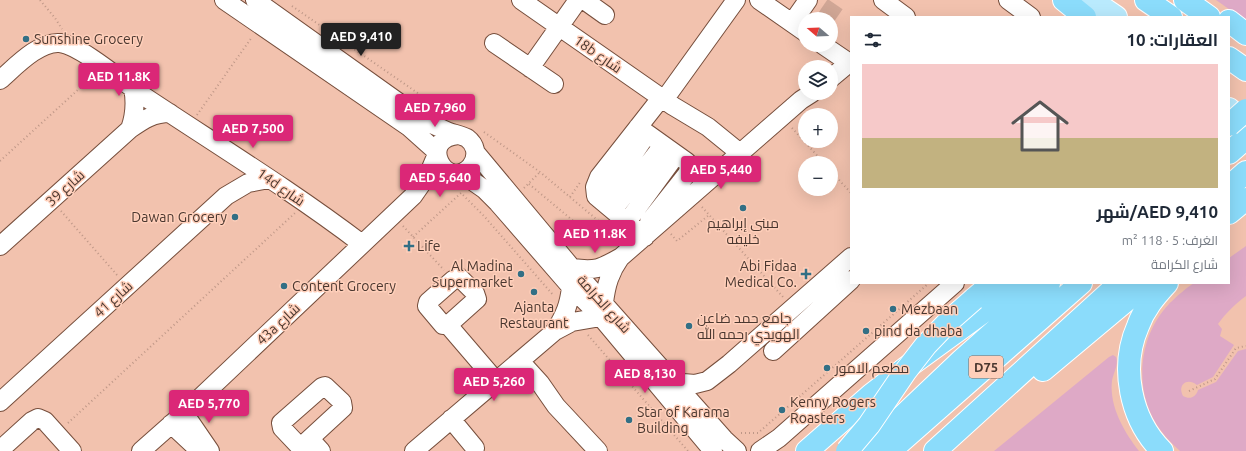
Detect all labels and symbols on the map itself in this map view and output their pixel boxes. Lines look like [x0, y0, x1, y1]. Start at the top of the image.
north arrow [798, 12, 838, 52]
pin: AED 9,410 [315, 23, 407, 57]
place label: Sunshine Grocery [34, 31, 143, 47]
street label: 18b شارع [571, 32, 625, 77]
marker: Sunshine Grocery [21, 34, 31, 44]
pin: AED 11.8K [73, 63, 165, 97]
pin: AED 7,960 [389, 94, 481, 128]
pin: AED 7,500 [207, 115, 299, 149]
pin: AED 5,440 [675, 156, 767, 190]
pin: AED 5,640 [394, 164, 486, 198]
street label: 14d شارع [254, 165, 308, 210]
street label: شارع 39 [43, 167, 88, 210]
marker: مبنى إبراهيم خليفه [738, 203, 748, 213]
place label: Dawan Grocery [131, 209, 227, 225]
marker: Dawan Grocery [230, 212, 240, 222]
place label: مبنى إبراهيم خليفه [707, 215, 779, 247]
pin: AED 11.8K [549, 220, 641, 254]
place label: Life [417, 238, 441, 254]
marker: Life [404, 241, 414, 251]
place label: Al Madina Supermarket [432, 258, 513, 290]
place label: Abi Fidaa Medical Co. [725, 258, 797, 290]
marker: Abi Fidaa Medical Co. [800, 268, 812, 280]
marker: Al Madina Supermarket [516, 269, 526, 279]
street label: شارع الكرامة [573, 272, 634, 337]
street label: شارع 41 [91, 278, 136, 321]
place label: Content Grocery [292, 278, 396, 294]
marker: Content Grocery [279, 281, 289, 291]
marker: Ajanta Restaurant [529, 287, 539, 297]
place label: Ajanta Restaurant [499, 299, 569, 331]
street label: 43a شارع [253, 300, 304, 349]
place label: Mezbaan [901, 301, 958, 317]
marker: Mezbaan [888, 304, 898, 314]
place label: جامع حمد ضاعن الهويدي رحمه الله [697, 310, 800, 346]
marker: جامع حمد ضاعن الهويدي رحمه الله [684, 321, 694, 331]
place label: pind da dhaba [874, 323, 962, 339]
marker: pind da dhaba [861, 326, 871, 336]
road number: D75 [969, 356, 1003, 378]
pin: AED 8,130 [599, 360, 691, 394]
place label: مطعم الامور [834, 360, 909, 378]
marker: مطعم الامور [822, 363, 832, 373]
pin: AED 5,260 [448, 368, 540, 402]
pin: AED 5,770 [163, 390, 255, 424]
place label: Kenny Rogers Roasters [790, 394, 876, 426]
place label: Star of Karama Building [637, 404, 730, 436]
marker: Kenny Rogers Roasters [777, 405, 787, 415]
marker: Star of Karama Building [624, 415, 634, 425]

